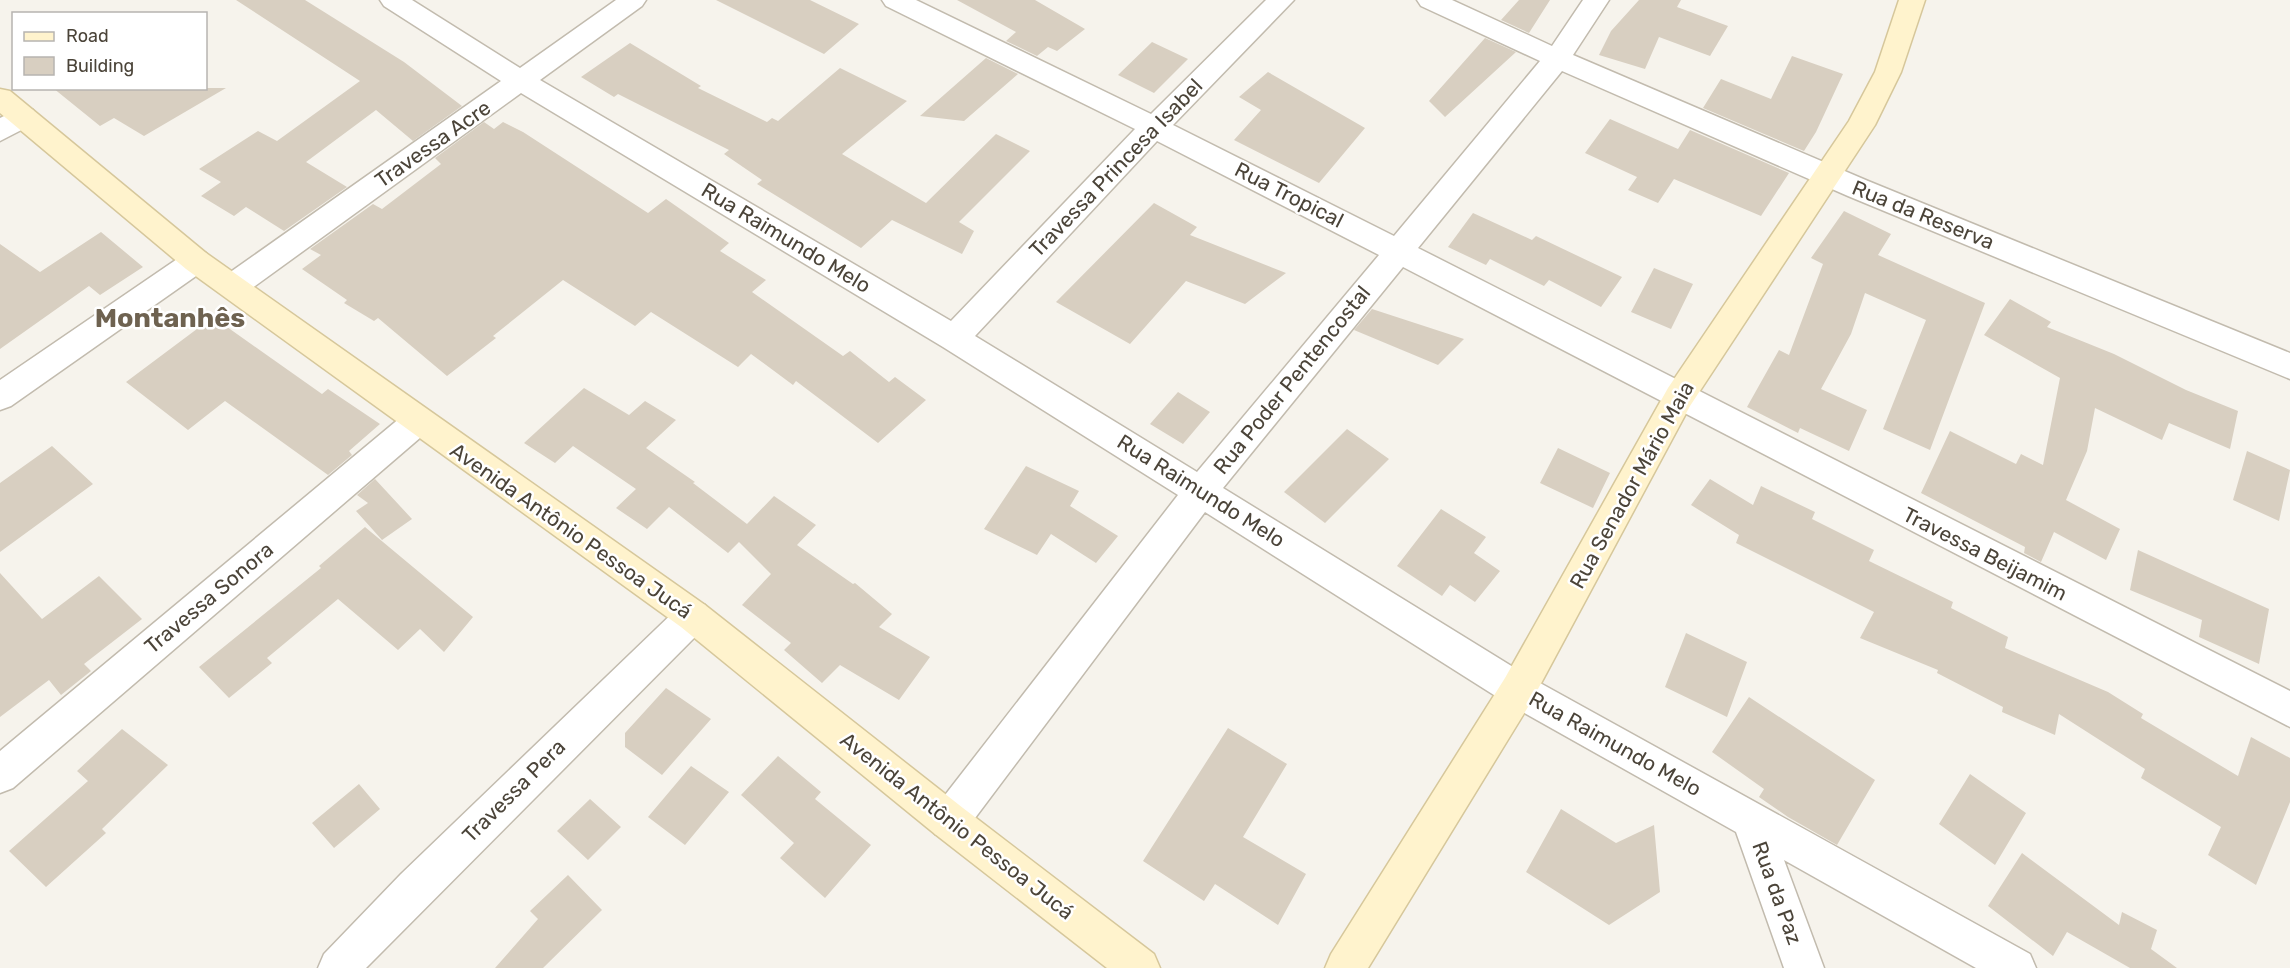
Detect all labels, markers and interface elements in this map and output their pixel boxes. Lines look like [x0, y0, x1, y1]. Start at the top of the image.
legend [12, 12, 207, 90]
text: Road [66, 25, 109, 47]
text: Building [66, 55, 134, 77]
street label: Travessa Princesa Isabel [1024, 73, 1207, 262]
street label: Travessa Acre [370, 95, 495, 193]
street label: Rua Tropical [1231, 156, 1348, 233]
street label: Rua da Reserva [1848, 175, 1998, 254]
street label: Rua Raimundo Melo [697, 177, 875, 298]
street label: Rua Poder Pentencostal [1208, 280, 1375, 479]
district label: Montanhês [95, 302, 245, 334]
street label: Rua Senador Mário Maia [1564, 377, 1699, 593]
street label: Rua Raimundo Melo [1113, 429, 1290, 552]
street label: Avenida Antônio Pessoa Jucá [446, 437, 697, 624]
street label: Travessa Beijamim [1899, 501, 2072, 606]
street label: Travessa Sonora [139, 537, 278, 659]
street label: Rua Raimundo Melo [1525, 686, 1706, 801]
street label: Avenida Antônio Pessoa Jucá [836, 727, 1079, 924]
street label: Travessa Pera [457, 734, 570, 847]
street label: Rua da Paz [1747, 838, 1808, 948]

